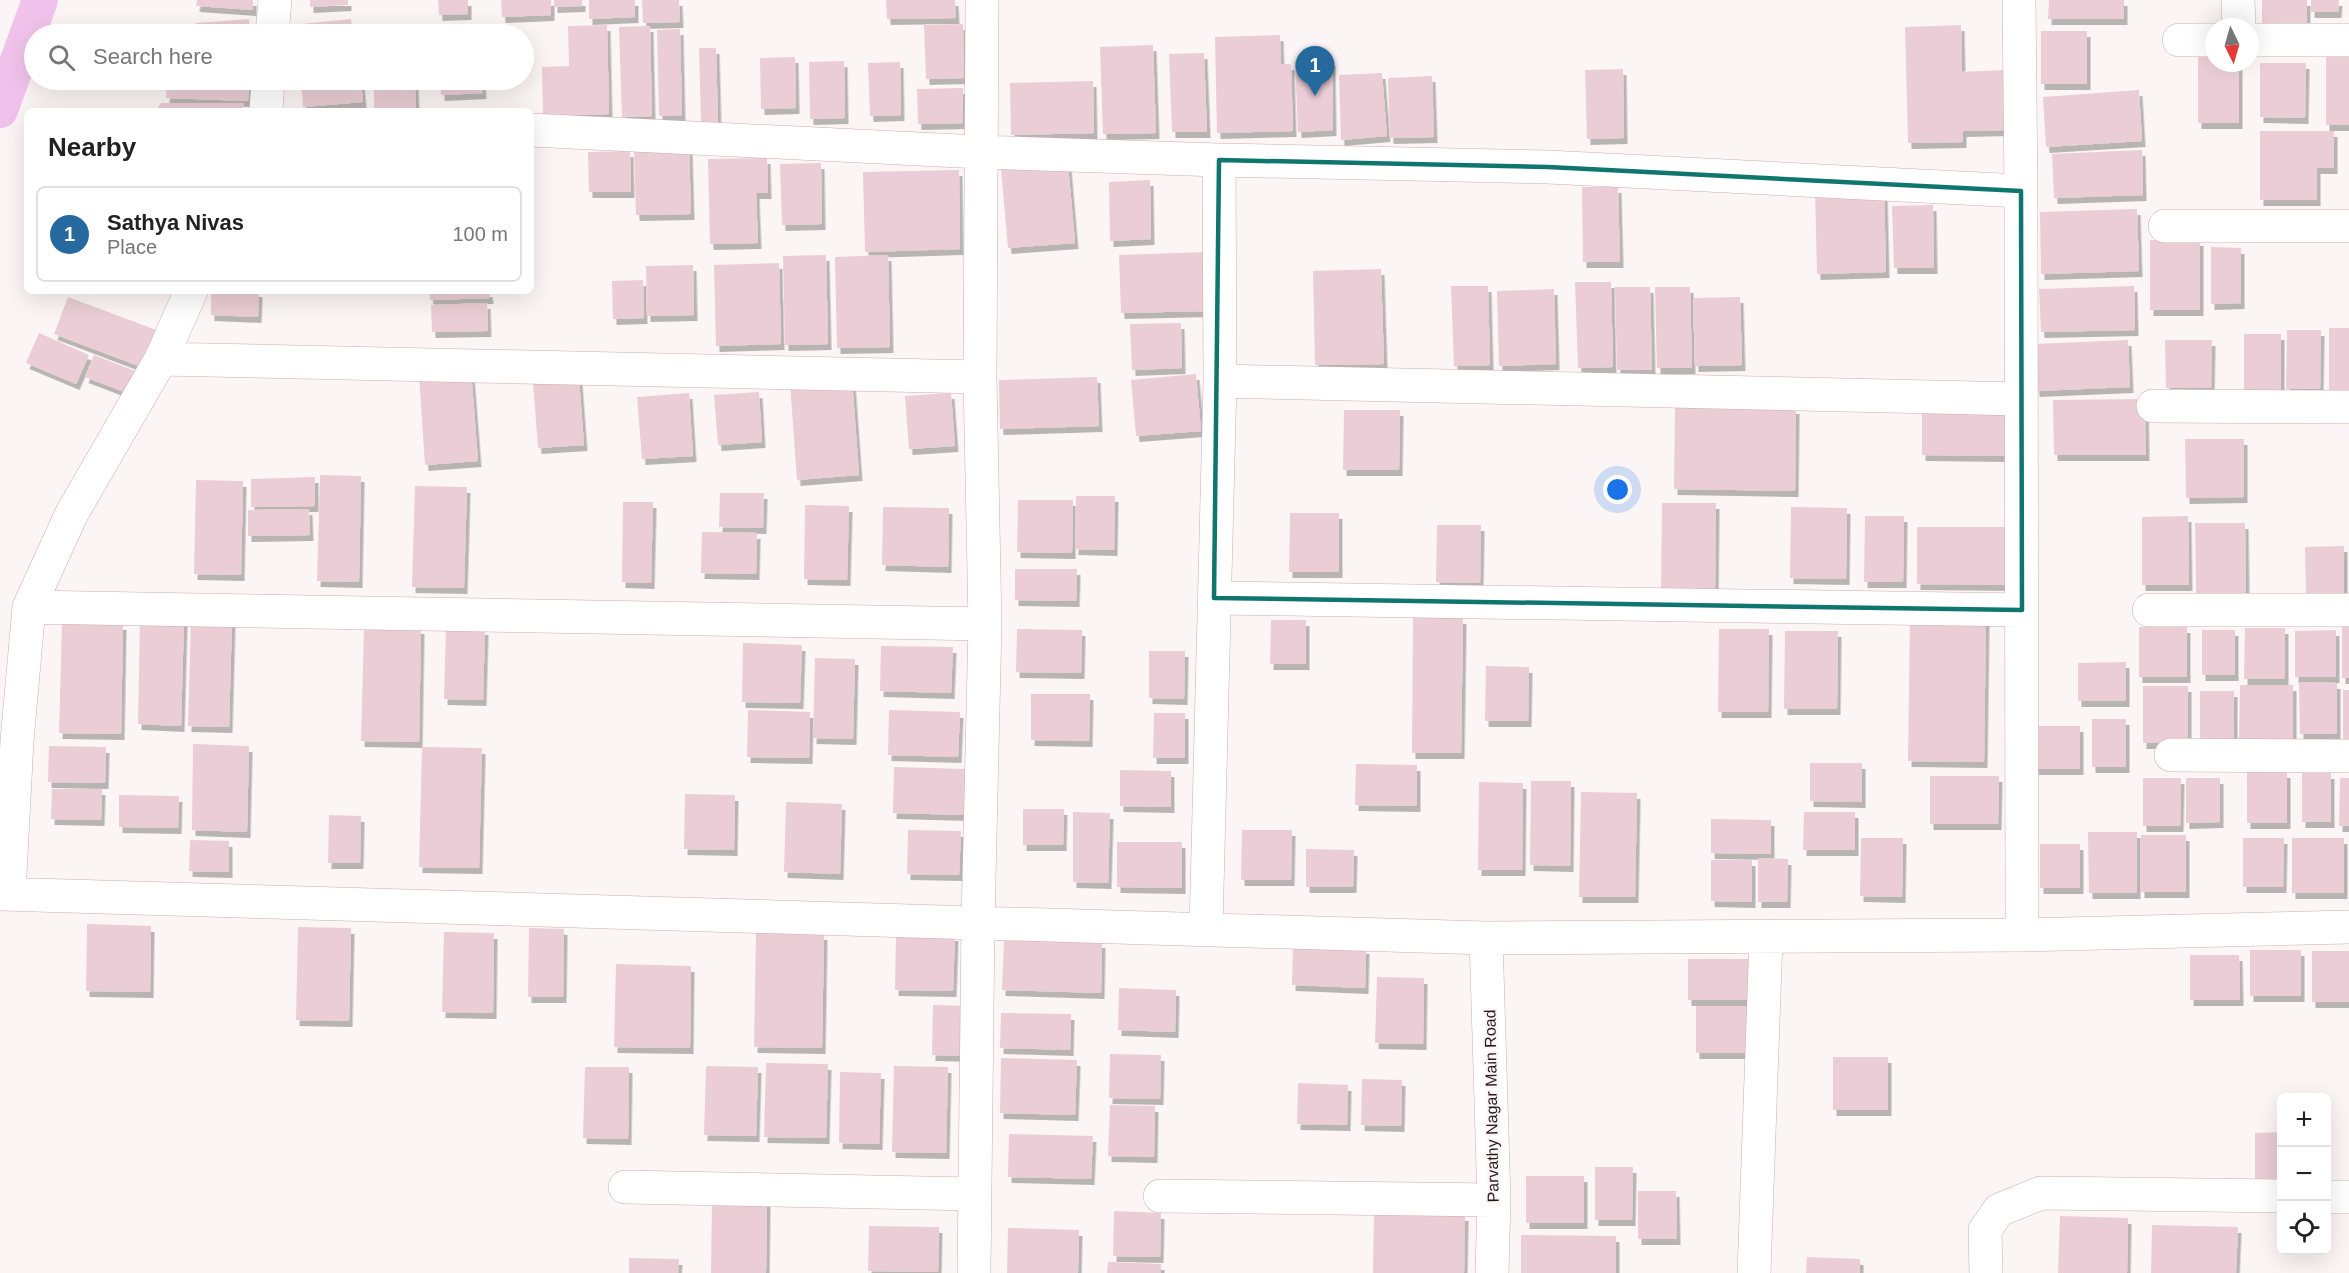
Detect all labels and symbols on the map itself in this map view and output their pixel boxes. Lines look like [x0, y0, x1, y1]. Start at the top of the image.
north arrow [2205, 18, 2259, 72]
pin: 1 [1296, 46, 1334, 96]
your location [1603, 475, 1632, 504]
street label: Parvathy Nagar Main Road [1481, 1009, 1502, 1203]

